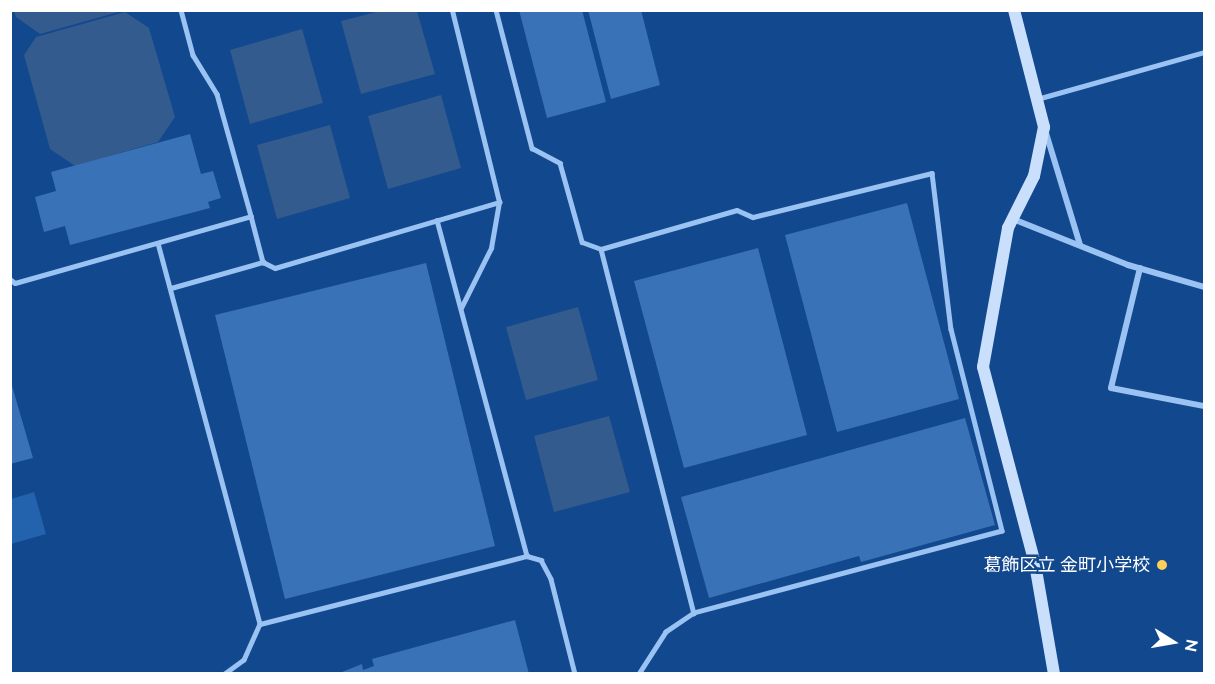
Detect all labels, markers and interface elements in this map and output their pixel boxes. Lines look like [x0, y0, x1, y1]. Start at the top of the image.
place label: 葛飾区立 金町小学校 [983, 554, 1150, 576]
marker: 葛飾区立 金町小学校 [1155, 558, 1169, 572]
north arrow [1143, 612, 1203, 672]
text: N [1181, 638, 1202, 653]

